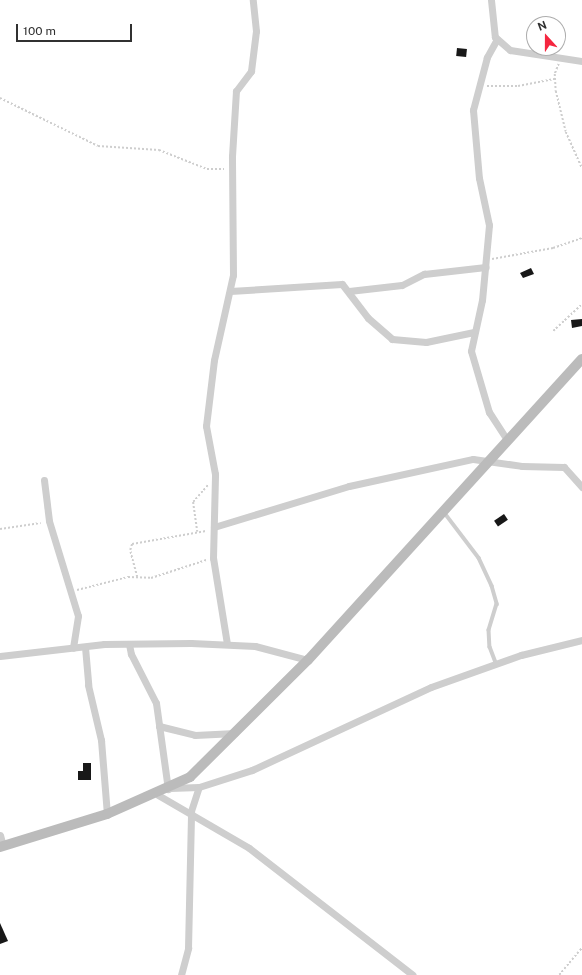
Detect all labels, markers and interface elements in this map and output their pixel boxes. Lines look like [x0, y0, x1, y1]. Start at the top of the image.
scale bar [18, 16, 134, 42]
north arrow [526, 16, 566, 56]
text: N [536, 19, 548, 33]
text: 100 m [23, 24, 56, 38]

